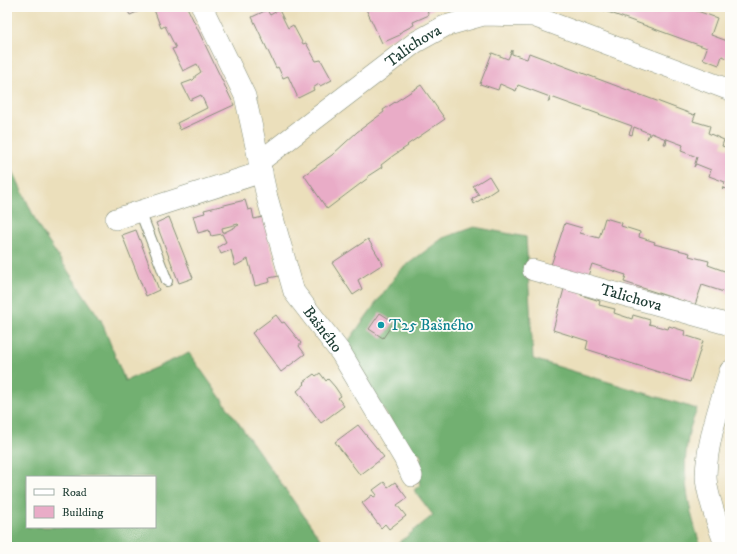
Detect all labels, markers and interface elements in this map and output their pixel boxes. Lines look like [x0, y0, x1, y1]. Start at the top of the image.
street label: Talichova [381, 20, 445, 72]
street label: Talichova [598, 279, 665, 316]
street label: Bašného [298, 302, 347, 357]
place label: T25 Bašného [389, 315, 474, 335]
marker: T25 Bašného [376, 320, 386, 330]
legend [26, 476, 156, 528]
text: Road [62, 485, 87, 500]
text: Building [62, 505, 103, 520]

